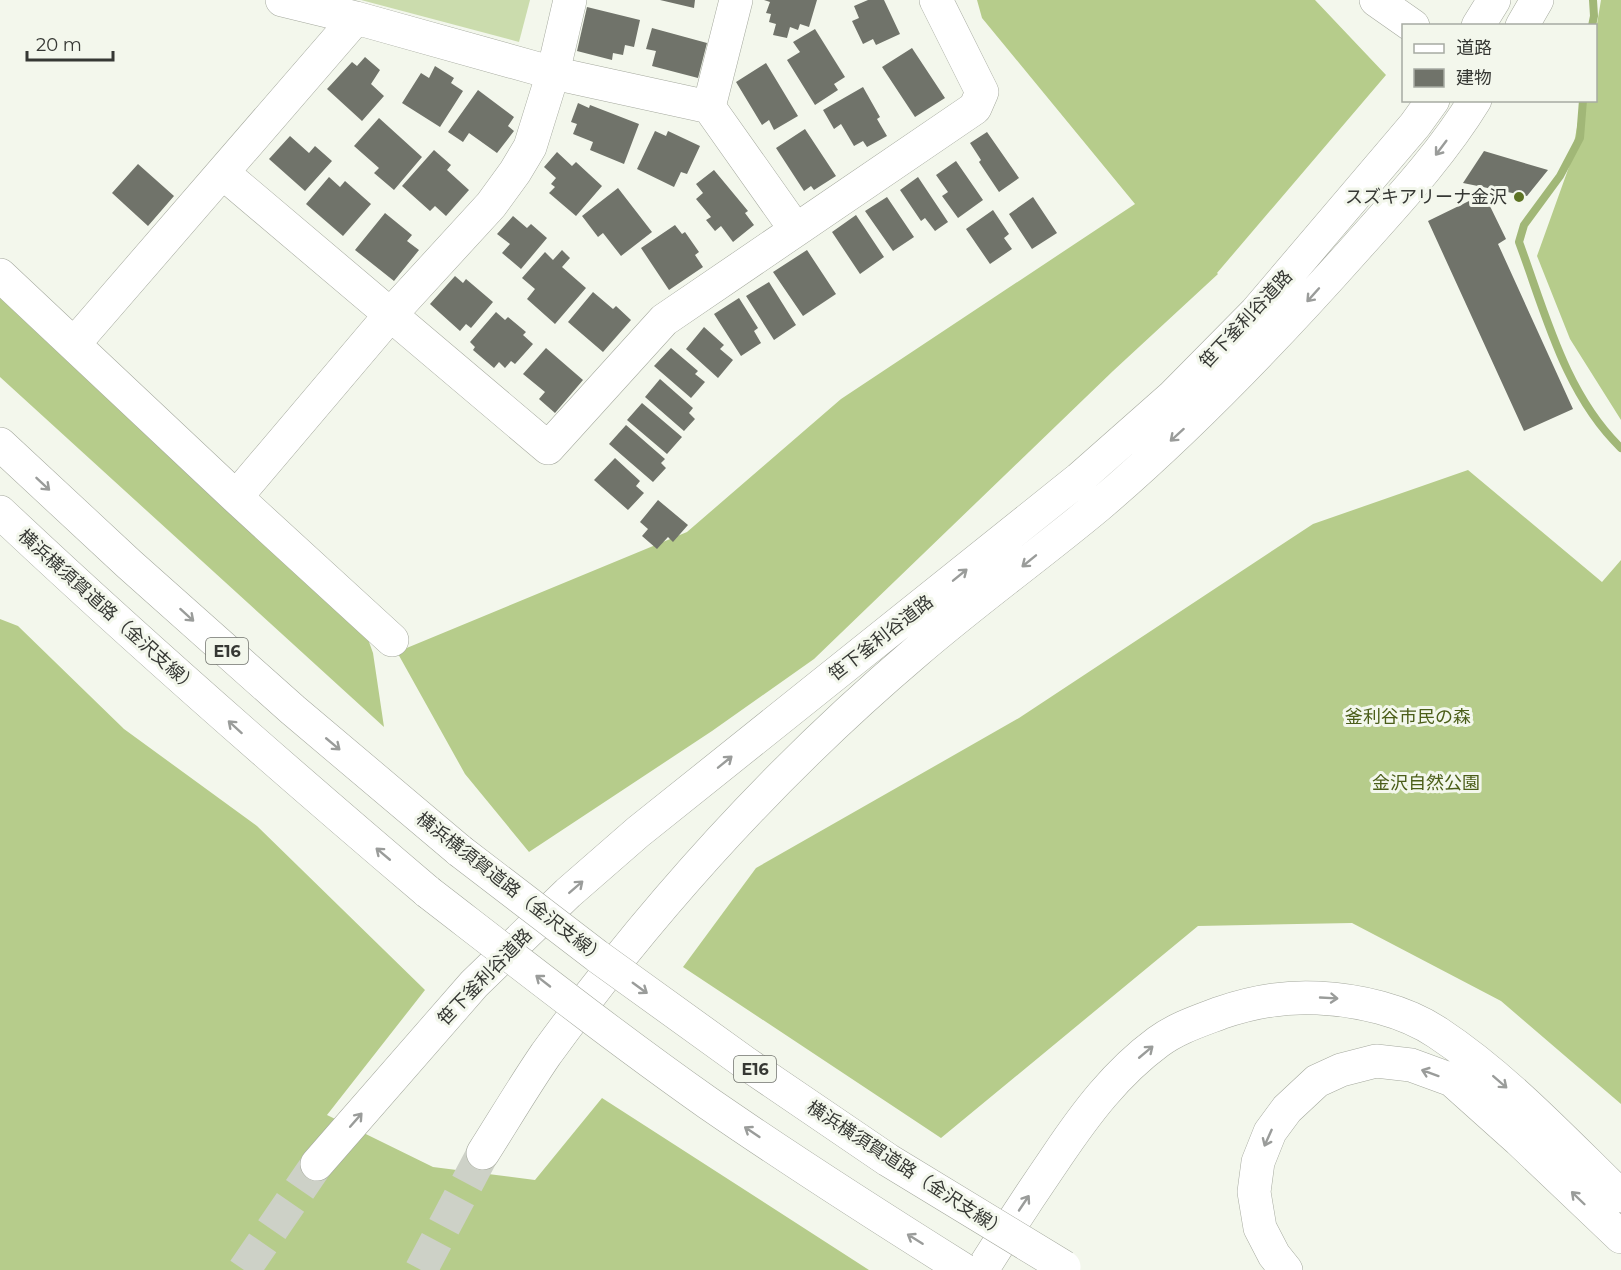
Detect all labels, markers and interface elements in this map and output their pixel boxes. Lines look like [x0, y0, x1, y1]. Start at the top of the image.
scale bar [27, 24, 112, 62]
legend [1402, 24, 1597, 102]
text: 20 m [36, 34, 82, 56]
text: 道路 [1456, 37, 1492, 59]
text: 建物 [1456, 67, 1492, 89]
one-way arrow [1435, 140, 1448, 156]
place label: スズキアリーナ金沢 [1345, 186, 1507, 208]
marker: スズキアリーナ金沢 [1512, 190, 1526, 204]
street label: 笹下釜利谷道路 [1195, 265, 1297, 373]
one-way arrow [1306, 287, 1320, 302]
one-way arrow [1170, 428, 1185, 442]
one-way arrow [35, 476, 50, 490]
street label: 横浜横須賀道路（金沢支線） [14, 525, 202, 697]
one-way arrow [1021, 554, 1037, 567]
one-way arrow [952, 568, 968, 581]
street label: 笹下釜利谷道路 [825, 591, 937, 685]
one-way arrow [179, 608, 194, 622]
road number: E16 [206, 638, 248, 664]
park label: 釜利谷市民の森 [1345, 706, 1471, 728]
one-way arrow [228, 720, 243, 734]
one-way arrow [325, 737, 340, 751]
one-way arrow [717, 755, 733, 768]
park label: 金沢自然公園 [1372, 772, 1480, 794]
street label: 横浜横須賀道路（金沢支線） [412, 807, 610, 969]
one-way arrow [376, 847, 391, 861]
one-way arrow [568, 880, 584, 893]
street label: 笹下釜利谷道路 [433, 924, 537, 1030]
one-way arrow [535, 974, 551, 987]
one-way arrow [632, 981, 648, 994]
one-way arrow [1318, 993, 1338, 1004]
one-way arrow [1138, 1045, 1153, 1059]
road number: E16 [734, 1056, 776, 1082]
one-way arrow [1422, 1066, 1440, 1077]
one-way arrow [1492, 1075, 1507, 1089]
street label: 横浜横須賀道路（金沢支線） [803, 1096, 1011, 1242]
one-way arrow [349, 1113, 363, 1128]
one-way arrow [744, 1126, 760, 1138]
one-way arrow [1262, 1129, 1273, 1147]
one-way arrow [1570, 1190, 1585, 1205]
one-way arrow [1018, 1195, 1030, 1212]
one-way arrow [907, 1233, 923, 1245]

